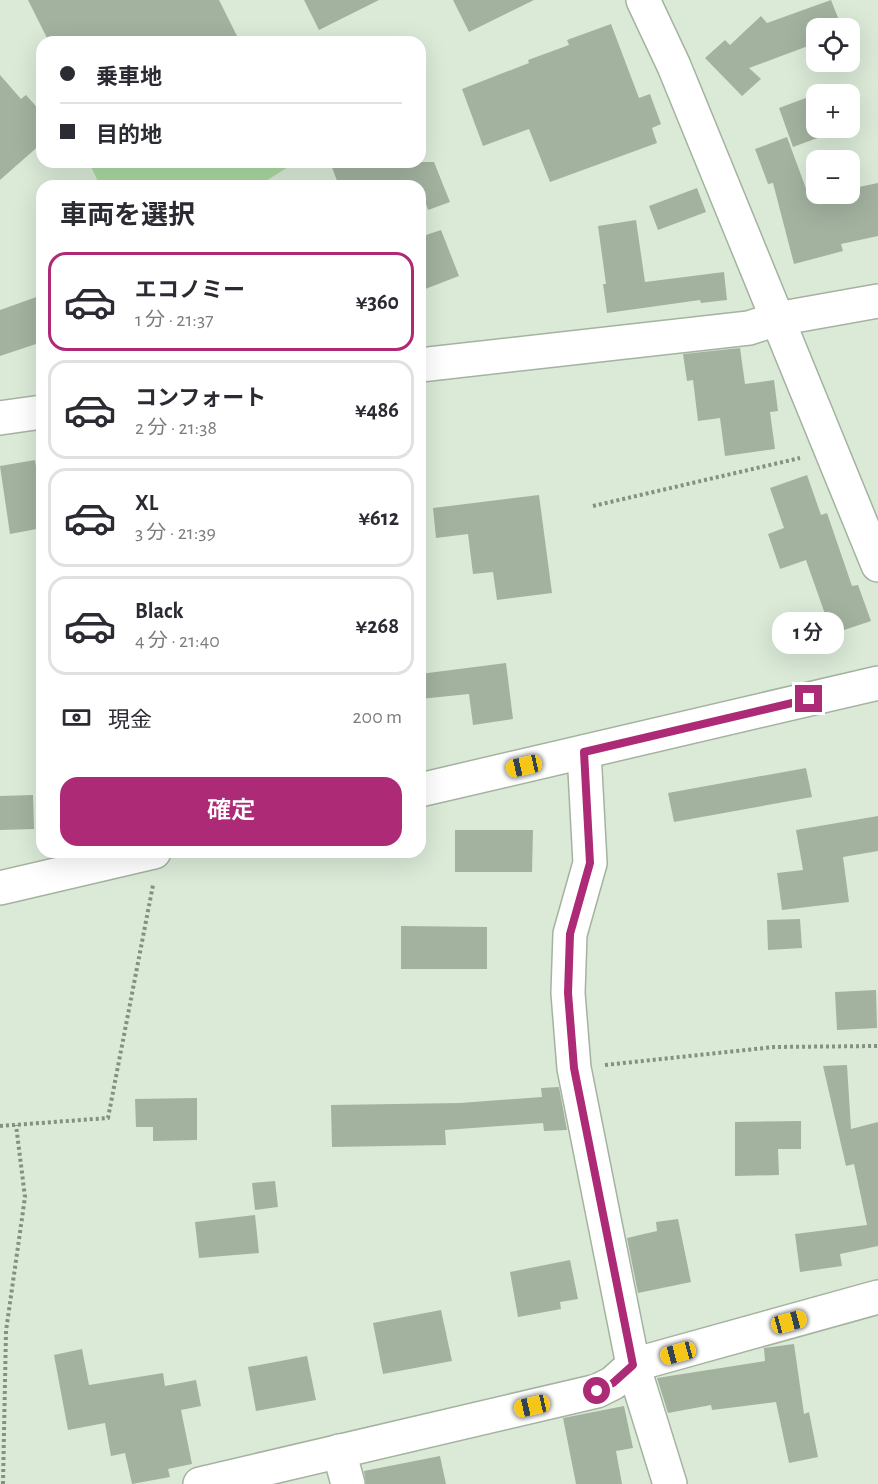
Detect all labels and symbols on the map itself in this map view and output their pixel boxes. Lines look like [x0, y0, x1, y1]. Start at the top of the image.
callout: 1 分 [773, 612, 845, 654]
route end [795, 685, 822, 712]
car [504, 753, 544, 779]
car [769, 1309, 809, 1335]
car [658, 1340, 698, 1366]
route start [583, 1377, 610, 1404]
car [512, 1393, 552, 1419]

